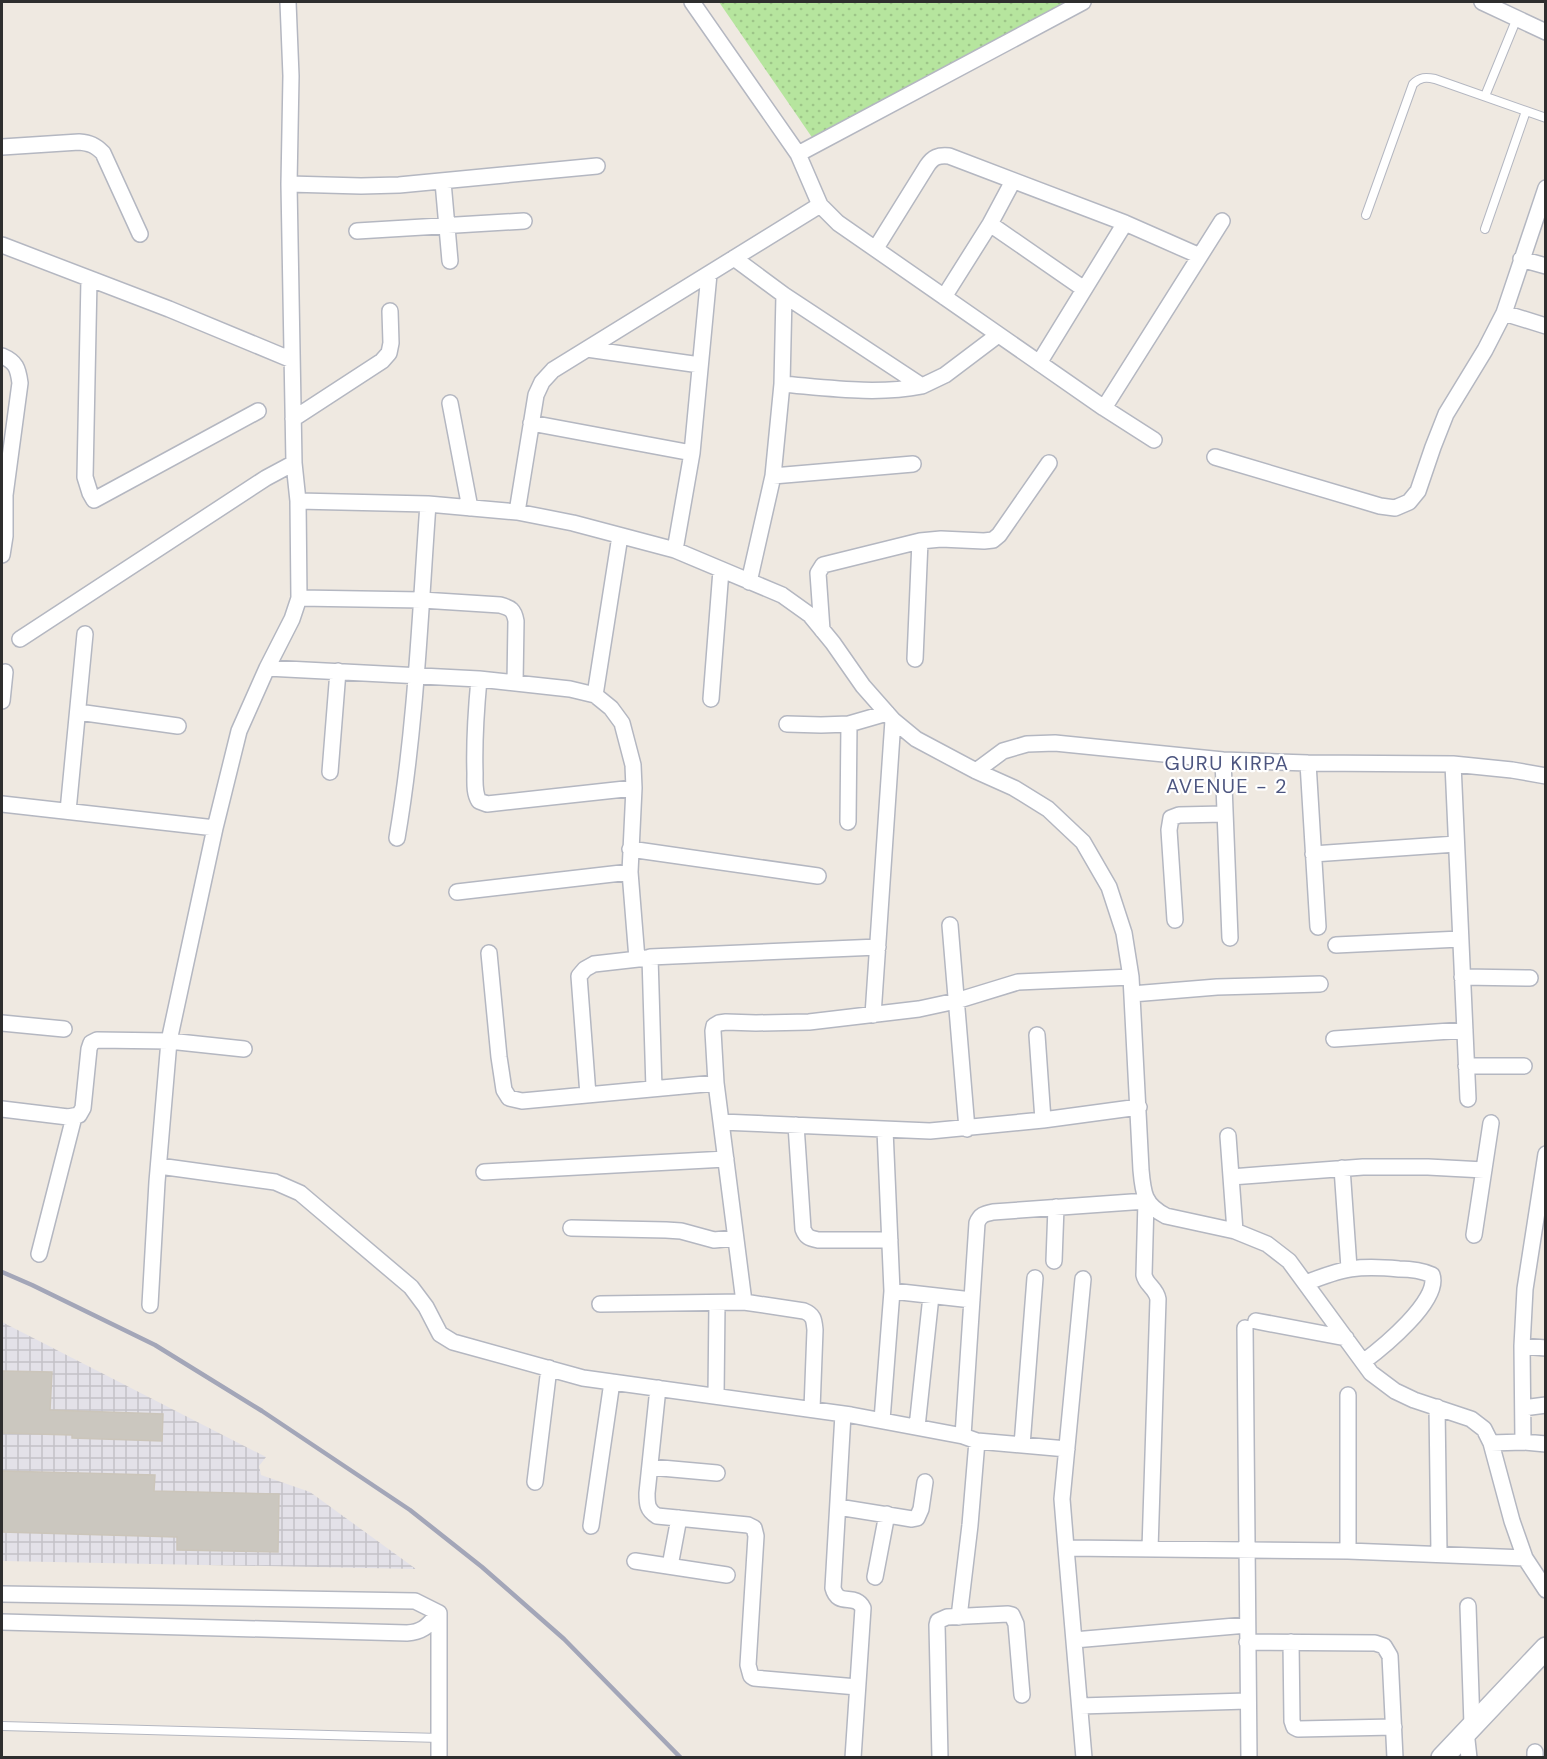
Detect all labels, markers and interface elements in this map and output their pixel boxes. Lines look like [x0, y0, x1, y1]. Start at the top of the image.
district label: GURU KIRPA AVENUE - 2 [1165, 750, 1289, 799]

